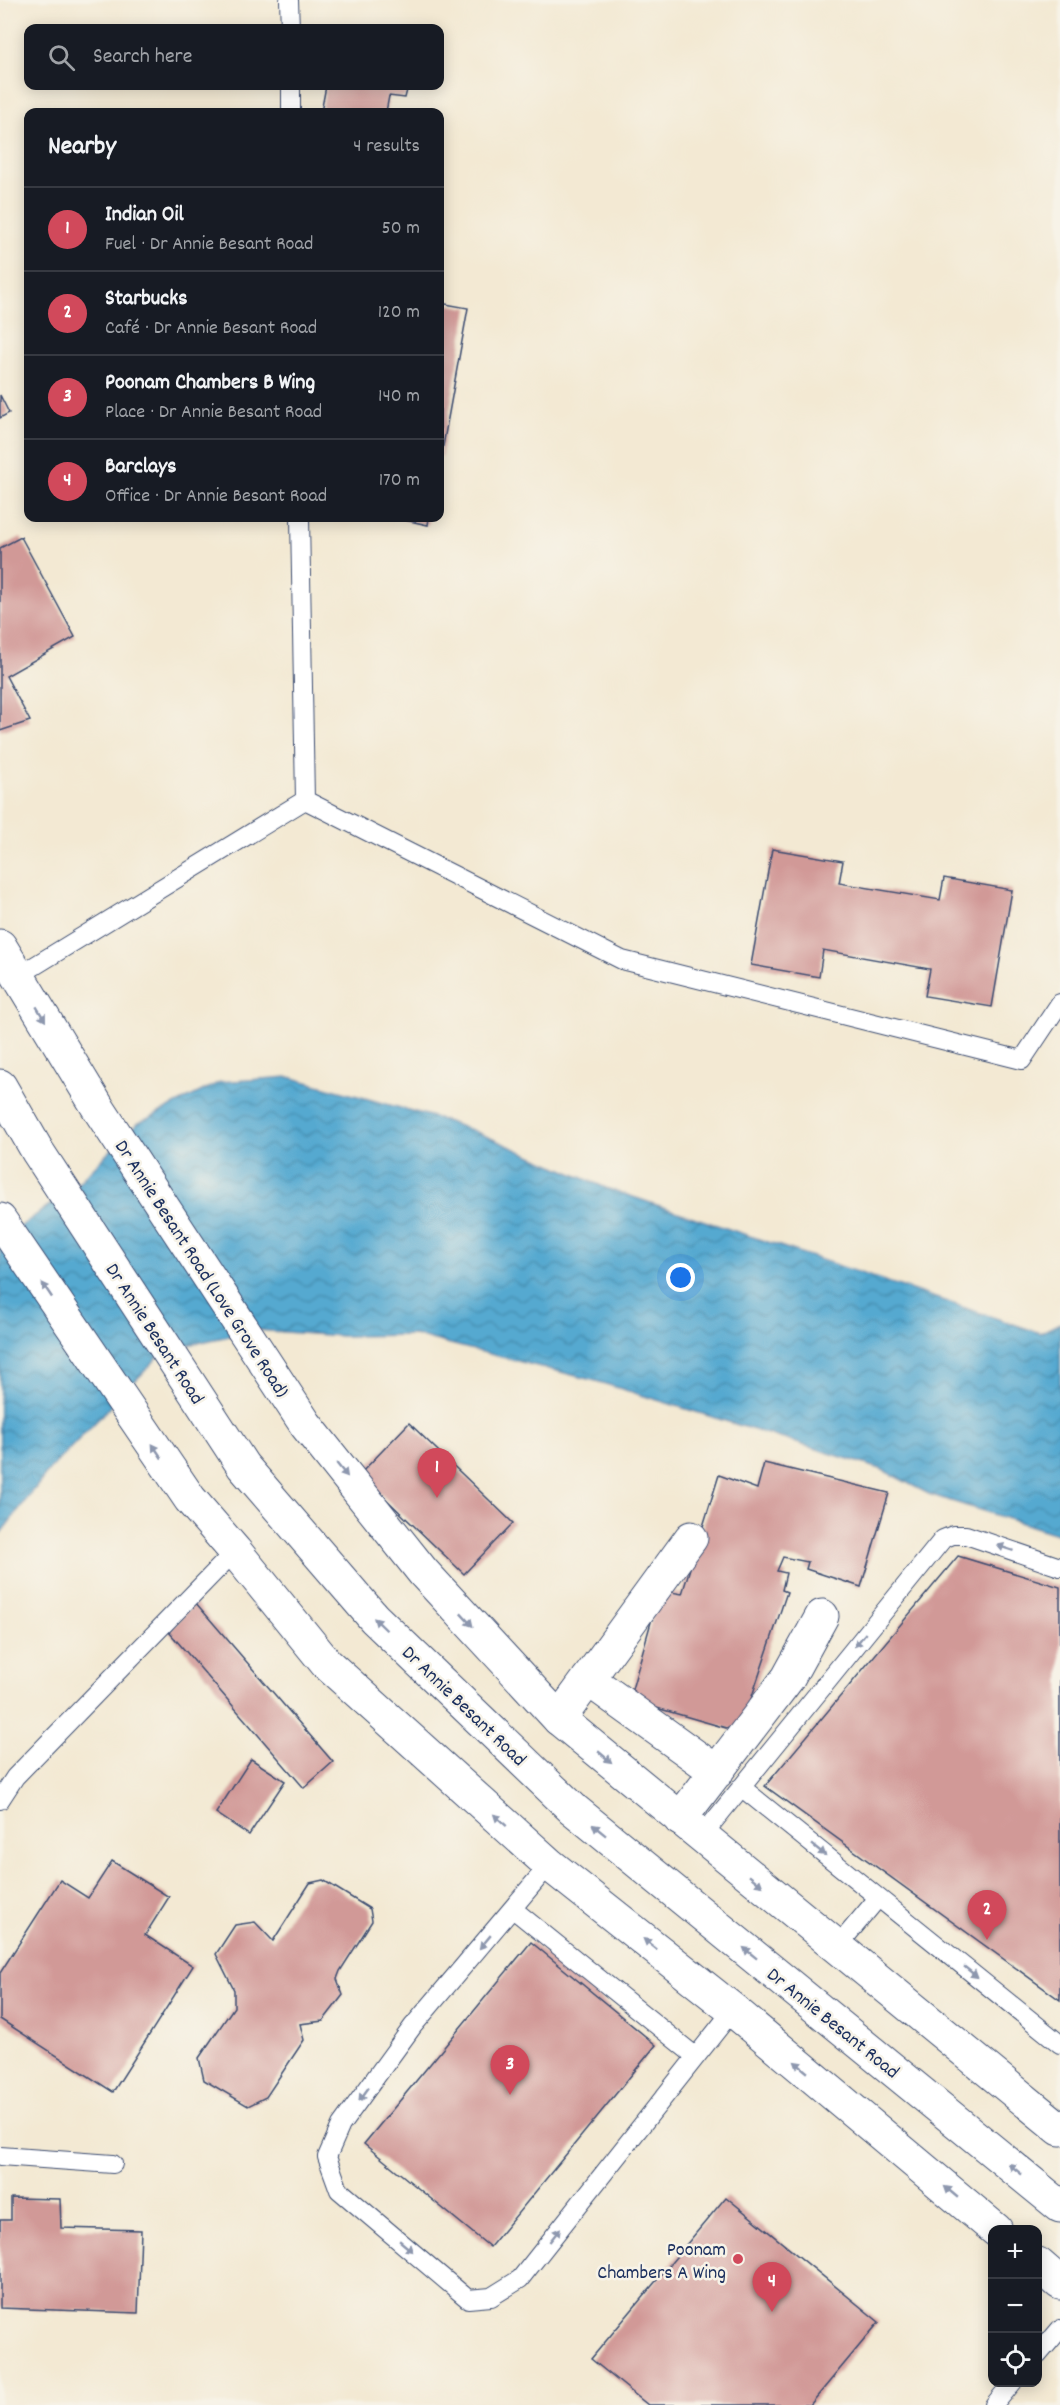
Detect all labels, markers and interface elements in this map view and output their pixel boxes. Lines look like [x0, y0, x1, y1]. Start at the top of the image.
search box [24, 24, 444, 90]
icon: search [45, 41, 78, 74]
text: Search here [93, 42, 192, 73]
text: Nearby [48, 129, 116, 166]
text: 4 results [353, 133, 420, 161]
text: Indian Oil [105, 200, 184, 231]
text: 1 [65, 215, 70, 243]
text: 50 m [382, 215, 420, 243]
text: Fuel · Dr Annie Besant Road [105, 231, 313, 259]
text: Starbucks [105, 284, 187, 315]
text: 2 [63, 299, 72, 327]
text: 120 m [378, 299, 420, 327]
text: Café · Dr Annie Besant Road [105, 315, 317, 343]
text: Poonam Chambers B Wing [105, 368, 315, 399]
text: 3 [63, 383, 72, 411]
text: 140 m [378, 383, 420, 411]
text: Place · Dr Annie Besant Road [105, 399, 322, 427]
text: Barclays [105, 452, 176, 483]
text: 4 [63, 467, 72, 495]
text: 170 m [379, 467, 420, 495]
text: Office · Dr Annie Besant Road [105, 483, 327, 511]
one-way arrow [36, 1006, 47, 1022]
street label: Dr Annie Besant Road (Love Grove Road) [111, 1135, 295, 1401]
street label: Dr Annie Besant Road [101, 1258, 211, 1408]
your location [666, 1263, 695, 1292]
one-way arrow [41, 1282, 53, 1298]
one-way arrow [152, 1443, 163, 1459]
pin: 1 [418, 1448, 456, 1498]
one-way arrow [335, 1463, 348, 1478]
one-way arrow [995, 1543, 1013, 1552]
one-way arrow [460, 1612, 474, 1627]
one-way arrow [374, 1618, 388, 1632]
one-way arrow [854, 1632, 867, 1647]
street label: Dr Annie Besant Road [394, 1640, 531, 1774]
one-way arrow [597, 1751, 613, 1764]
one-way arrow [493, 1814, 508, 1827]
one-way arrow [591, 1823, 607, 1836]
one-way arrow [811, 1844, 827, 1857]
one-way arrow [748, 1874, 763, 1887]
pin: 2 [968, 1890, 1006, 1940]
one-way arrow [479, 1934, 492, 1949]
one-way arrow [642, 1938, 658, 1951]
one-way arrow [743, 1947, 758, 1960]
street label: Dr Annie Besant Road [760, 1962, 904, 2087]
one-way arrow [963, 1966, 979, 1979]
pin: 3 [490, 2046, 530, 2095]
one-way arrow [793, 2061, 809, 2074]
one-way arrow [358, 2086, 370, 2102]
one-way arrow [1007, 2163, 1023, 2176]
one-way arrow [944, 2186, 959, 2199]
map controls [988, 2225, 1042, 2387]
button: + [988, 2225, 1042, 2279]
one-way arrow [548, 2227, 560, 2242]
place label: Poonam Chambers A Wing [597, 2237, 726, 2288]
one-way arrow [398, 2239, 413, 2252]
marker: Poonam Chambers A Wing [731, 2252, 745, 2266]
pin: 4 [752, 2262, 792, 2312]
button: − [988, 2279, 1042, 2333]
button: locate [988, 2333, 1042, 2387]

